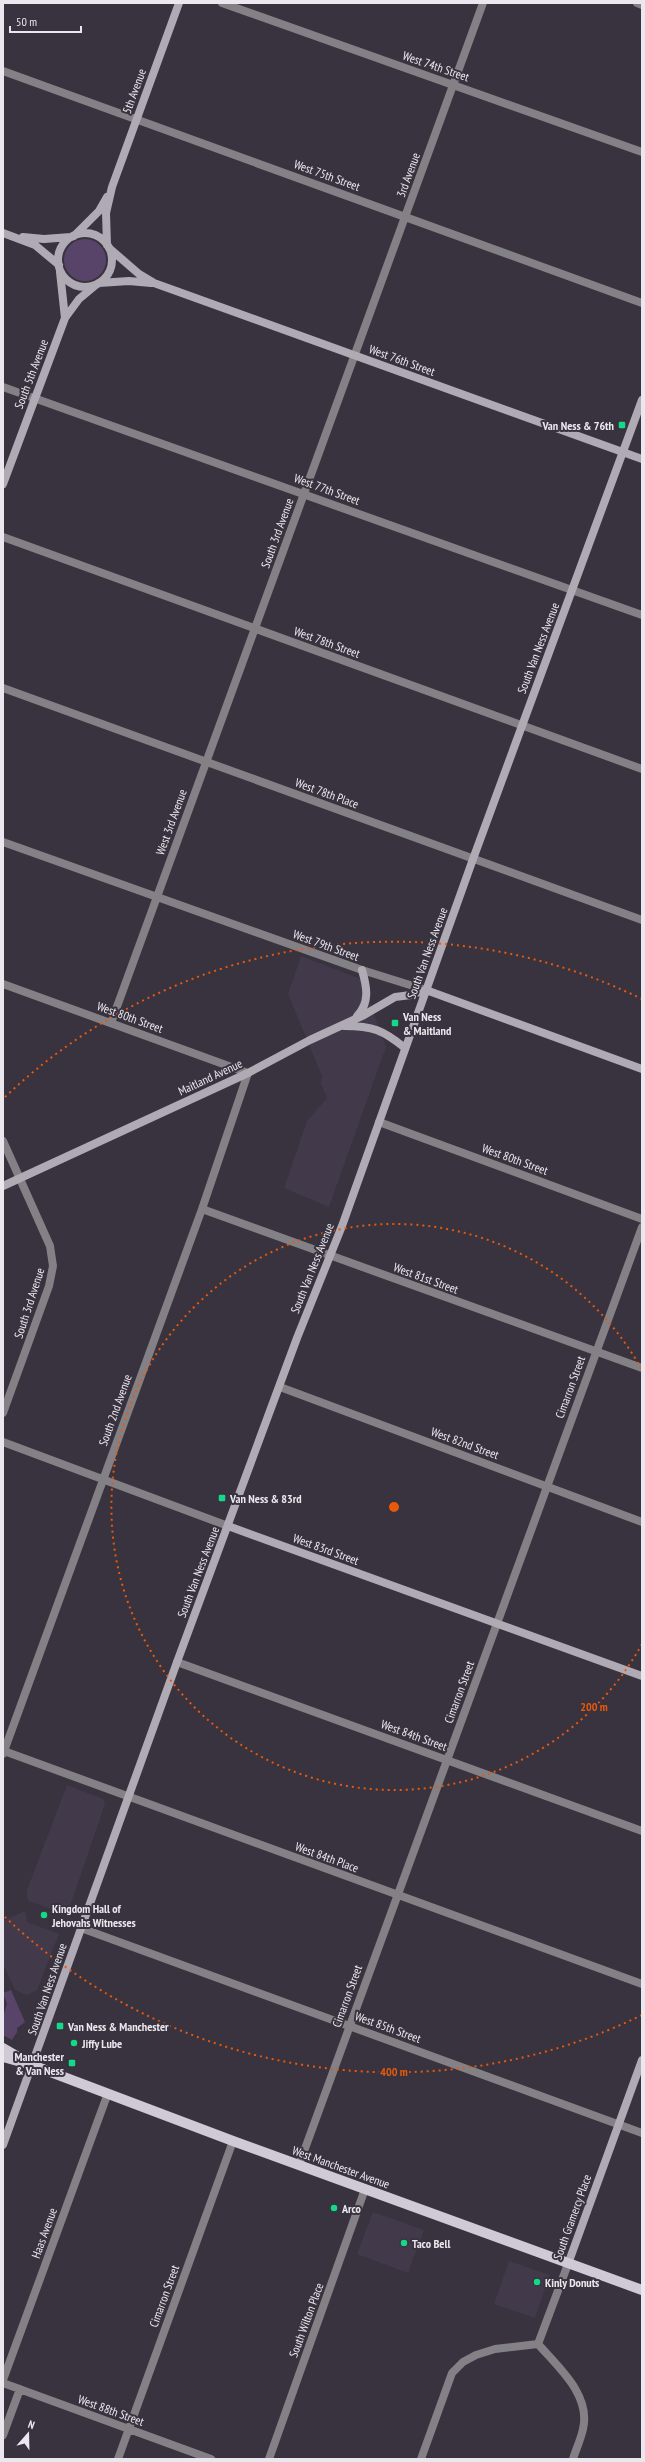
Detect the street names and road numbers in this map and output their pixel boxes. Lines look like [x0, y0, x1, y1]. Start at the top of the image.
street label: West 74th Street [401, 48, 472, 85]
street label: 5th Avenue [119, 67, 149, 115]
street label: 3rd Avenue [393, 151, 423, 199]
street label: West 75th Street [292, 156, 363, 194]
street label: South 5th Avenue [11, 337, 51, 411]
street label: West 76th Street [367, 341, 438, 379]
street label: West 77th Street [292, 470, 363, 508]
street label: South 3rd Avenue [257, 496, 297, 570]
street label: South Van Ness Avenue [514, 600, 562, 696]
street label: West 78th Street [292, 623, 363, 661]
street label: West 78th Place [293, 775, 361, 811]
street label: West 3rd Avenue [152, 787, 190, 857]
street label: South Van Ness Avenue [404, 905, 451, 1001]
street label: West 79th Street [291, 926, 362, 964]
street label: West 80th Street [95, 998, 166, 1036]
street label: Maitland Avenue [176, 1056, 244, 1098]
street label: West 80th Street [480, 1140, 551, 1178]
street label: South Van Ness Avenue [287, 1221, 337, 1315]
street label: West 81st Street [391, 1259, 461, 1297]
street label: South 3rd Avenue [11, 1266, 47, 1340]
street label: Cimarron Street [552, 1353, 588, 1420]
street label: South 2nd Avenue [95, 1372, 135, 1448]
street label: West 82nd Street [429, 1424, 502, 1462]
street label: South Van Ness Avenue [174, 1524, 222, 1620]
street label: West 83rd Street [291, 1530, 362, 1568]
street label: Cimarron Street [441, 1658, 477, 1725]
street label: West 84th Street [379, 1716, 450, 1754]
street label: West 84th Place [293, 1839, 361, 1875]
street label: South Van Ness Avenue [24, 1941, 70, 2037]
street label: Cimarron Street [329, 1962, 365, 2029]
street label: West 85th Street [353, 2008, 424, 2046]
street label: West Manchester Avenue [290, 2142, 392, 2192]
street label: South Gramercy Place [550, 2172, 594, 2262]
street label: Haas Avenue [28, 2206, 60, 2260]
street label: Cimarron Street [146, 2262, 182, 2329]
street label: South Wilton Place [286, 2281, 326, 2359]
street label: West 88th Street [76, 2391, 147, 2429]

